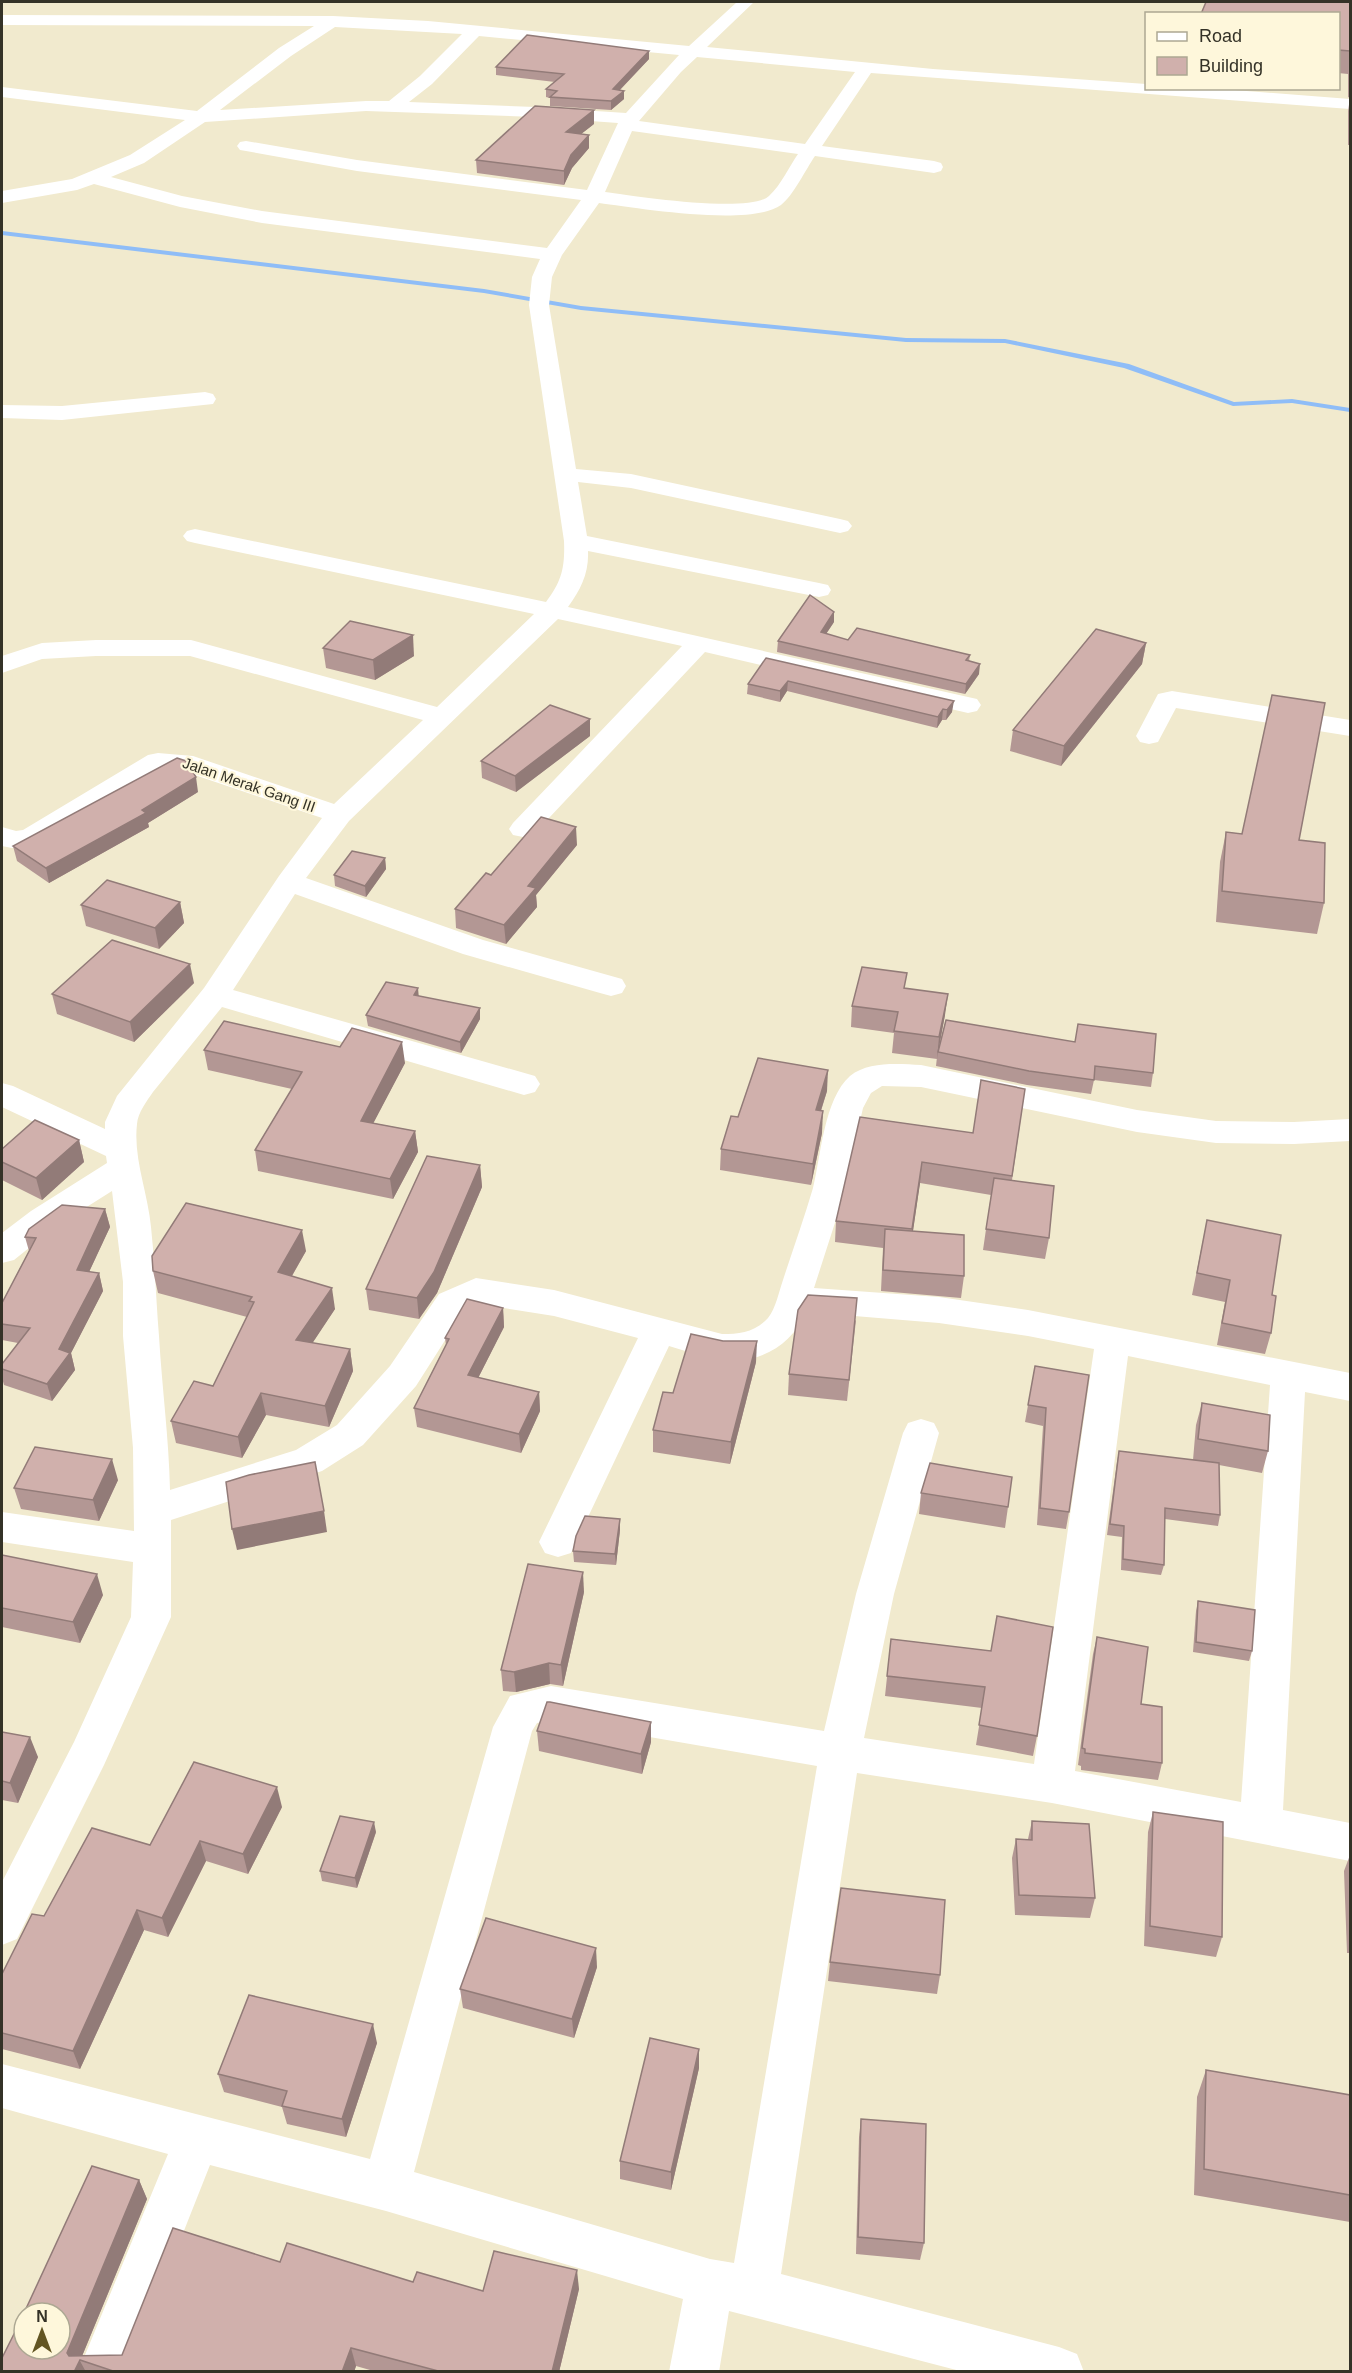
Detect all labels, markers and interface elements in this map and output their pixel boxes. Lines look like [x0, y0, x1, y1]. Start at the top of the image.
legend [1145, 12, 1340, 90]
text: Road [1199, 26, 1242, 46]
text: Building [1199, 56, 1263, 76]
street label: Jalan Merak Gang III [181, 754, 318, 815]
north arrow [12, 2301, 72, 2361]
text: N [36, 2308, 48, 2325]

